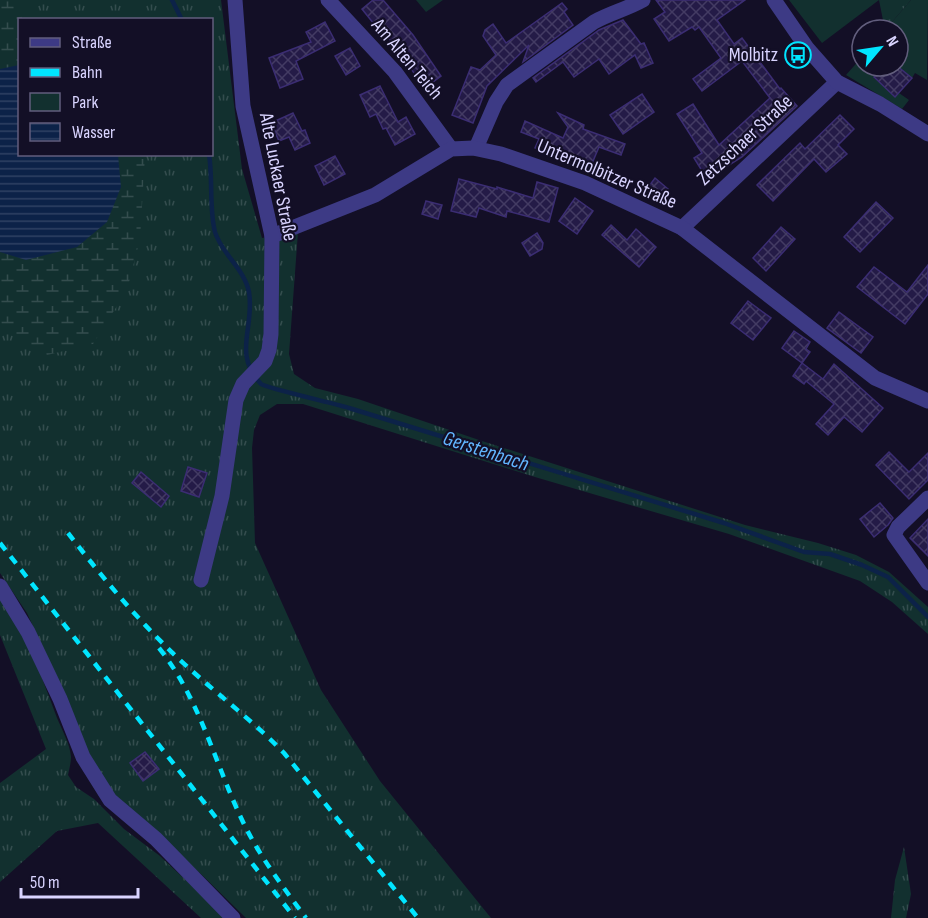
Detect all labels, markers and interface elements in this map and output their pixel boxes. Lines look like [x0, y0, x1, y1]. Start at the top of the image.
street label: Am Alten Teich [366, 13, 448, 104]
legend [18, 18, 213, 156]
north arrow [850, 18, 910, 78]
text: Straße [72, 32, 112, 53]
text: N [881, 33, 902, 50]
bus stop icon: Molbitz [783, 40, 813, 70]
place label: Molbitz [729, 43, 778, 67]
text: Bahn [72, 62, 102, 83]
street label: Zetzschaer Straße [692, 90, 798, 190]
text: Park [72, 92, 98, 113]
street label: Alte Luckaer Straße [254, 110, 302, 243]
text: Wasser [72, 122, 115, 143]
street label: Untermolbitzer Straße [533, 134, 681, 214]
water label: Gerstenbach [440, 425, 532, 477]
scale bar [21, 861, 138, 899]
text: 50 m [30, 872, 60, 893]

